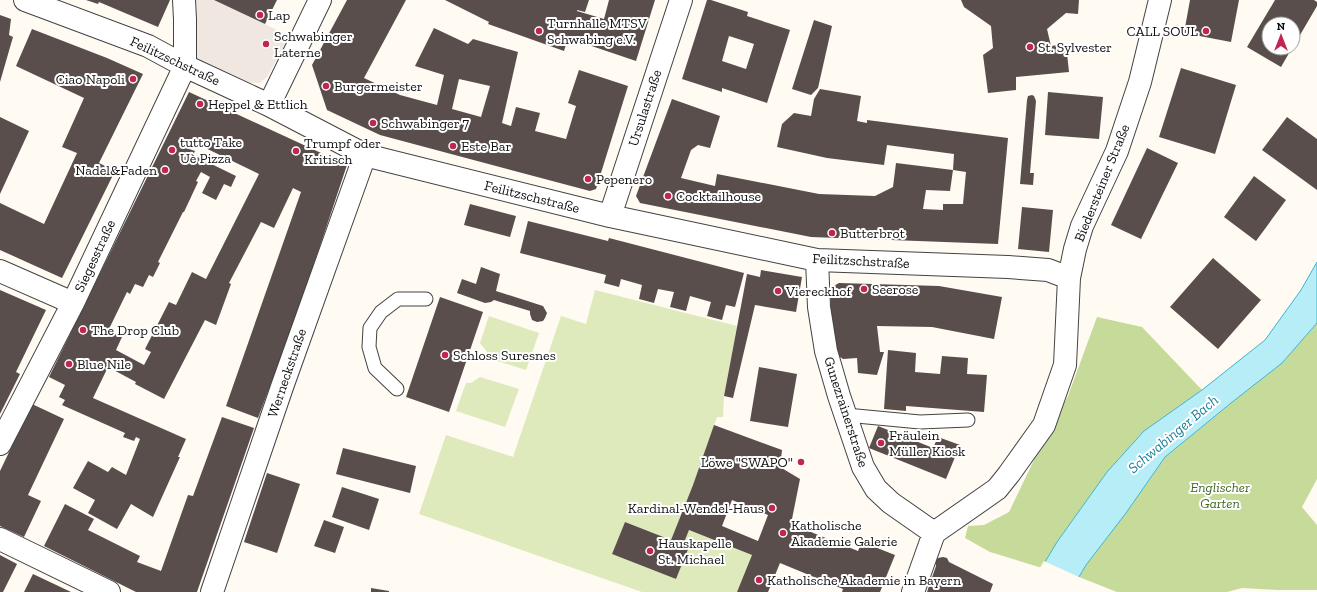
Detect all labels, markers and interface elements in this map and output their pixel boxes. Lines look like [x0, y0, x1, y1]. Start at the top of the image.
place label: Lap [268, 7, 290, 24]
marker: Lap [255, 10, 265, 20]
place label: Turnhalle MTSV Schwabing e.V. [547, 15, 648, 48]
north arrow [1261, 16, 1301, 56]
text: N [1277, 20, 1286, 33]
place label: CALL SOUL [1127, 23, 1198, 40]
marker: Turnhalle MTSV Schwabing e.V. [534, 26, 544, 36]
marker: CALL SOUL [1201, 26, 1211, 36]
place label: Schwabinger Laterne [274, 28, 353, 61]
street label: Feilitzschstraße [127, 33, 223, 89]
marker: Schwabinger Laterne [261, 39, 271, 49]
place label: St. Sylvester [1038, 39, 1112, 56]
marker: St. Sylvester [1025, 42, 1035, 52]
street label: Ursulastraße [625, 67, 666, 149]
place label: Ciao Napoli [56, 71, 125, 88]
marker: Ciao Napoli [128, 74, 138, 84]
place label: Burgermeister [334, 78, 423, 95]
marker: Burgermeister [321, 81, 331, 91]
place label: Heppel & Ettlich [208, 96, 308, 113]
marker: Heppel & Ettlich [195, 99, 205, 109]
place label: Schwabinger 7 [381, 115, 469, 132]
marker: Schwabinger 7 [368, 118, 378, 128]
street label: Biedersteiner Straße [1071, 121, 1134, 244]
place label: tutto Take Uè Pizza [180, 134, 243, 167]
place label: Trumpf oder Kritisch [304, 135, 381, 168]
place label: Este Bar [461, 138, 512, 155]
marker: Este Bar [448, 141, 458, 151]
marker: tutto Take Uè Pizza [167, 145, 177, 155]
marker: Trumpf oder Kritisch [291, 146, 301, 156]
place label: Nadel&Faden [75, 162, 157, 179]
marker: Nadel&Faden [160, 165, 170, 175]
place label: Pepenero [596, 171, 652, 188]
marker: Pepenero [583, 174, 593, 184]
street label: Feilitzschstraße [483, 177, 582, 217]
place label: Cocktailhouse [676, 188, 762, 205]
marker: Cocktailhouse [663, 191, 673, 201]
street label: Siegesstraße [71, 217, 119, 295]
place label: Butterbrot [840, 225, 906, 242]
marker: Butterbrot [827, 228, 837, 238]
street label: Feilitzschstraße [812, 250, 911, 272]
place label: Seerose [872, 281, 919, 298]
place label: Viereckhof [785, 283, 853, 300]
marker: Seerose [859, 284, 869, 294]
marker: Viereckhof [773, 286, 783, 296]
place label: The Drop Club [91, 322, 179, 339]
marker: The Drop Club [78, 325, 88, 335]
street label: Werneckstraße [264, 326, 310, 420]
place label: Schloss Suresnes [453, 347, 556, 364]
marker: Schloss Suresnes [440, 350, 450, 360]
street label: Gunezrainerstraße [820, 355, 872, 470]
place label: Blue Nile [77, 356, 131, 373]
marker: Blue Nile [64, 359, 74, 369]
water label: Schwabinger Bach [1124, 391, 1222, 477]
place label: Fräulein Müller Kiosk [889, 427, 966, 460]
marker: Fräulein Müller Kiosk [876, 438, 886, 448]
place label: Löwe "SWAPO" [701, 454, 793, 471]
marker: Löwe "SWAPO" [796, 457, 806, 467]
park label: Englischer Garten [1190, 479, 1250, 512]
place label: Kardinal-Wendel-Haus [628, 500, 764, 517]
marker: Kardinal-Wendel-Haus [767, 503, 777, 513]
place label: Katholische Akademie Galerie [791, 517, 898, 550]
marker: Katholische Akademie Galerie [778, 528, 788, 538]
place label: Hauskapelle St. Michael [658, 535, 732, 568]
marker: Hauskapelle St. Michael [645, 546, 655, 556]
place label: Katholische Akademie in Bayern [767, 572, 961, 589]
marker: Katholische Akademie in Bayern [754, 575, 764, 585]

